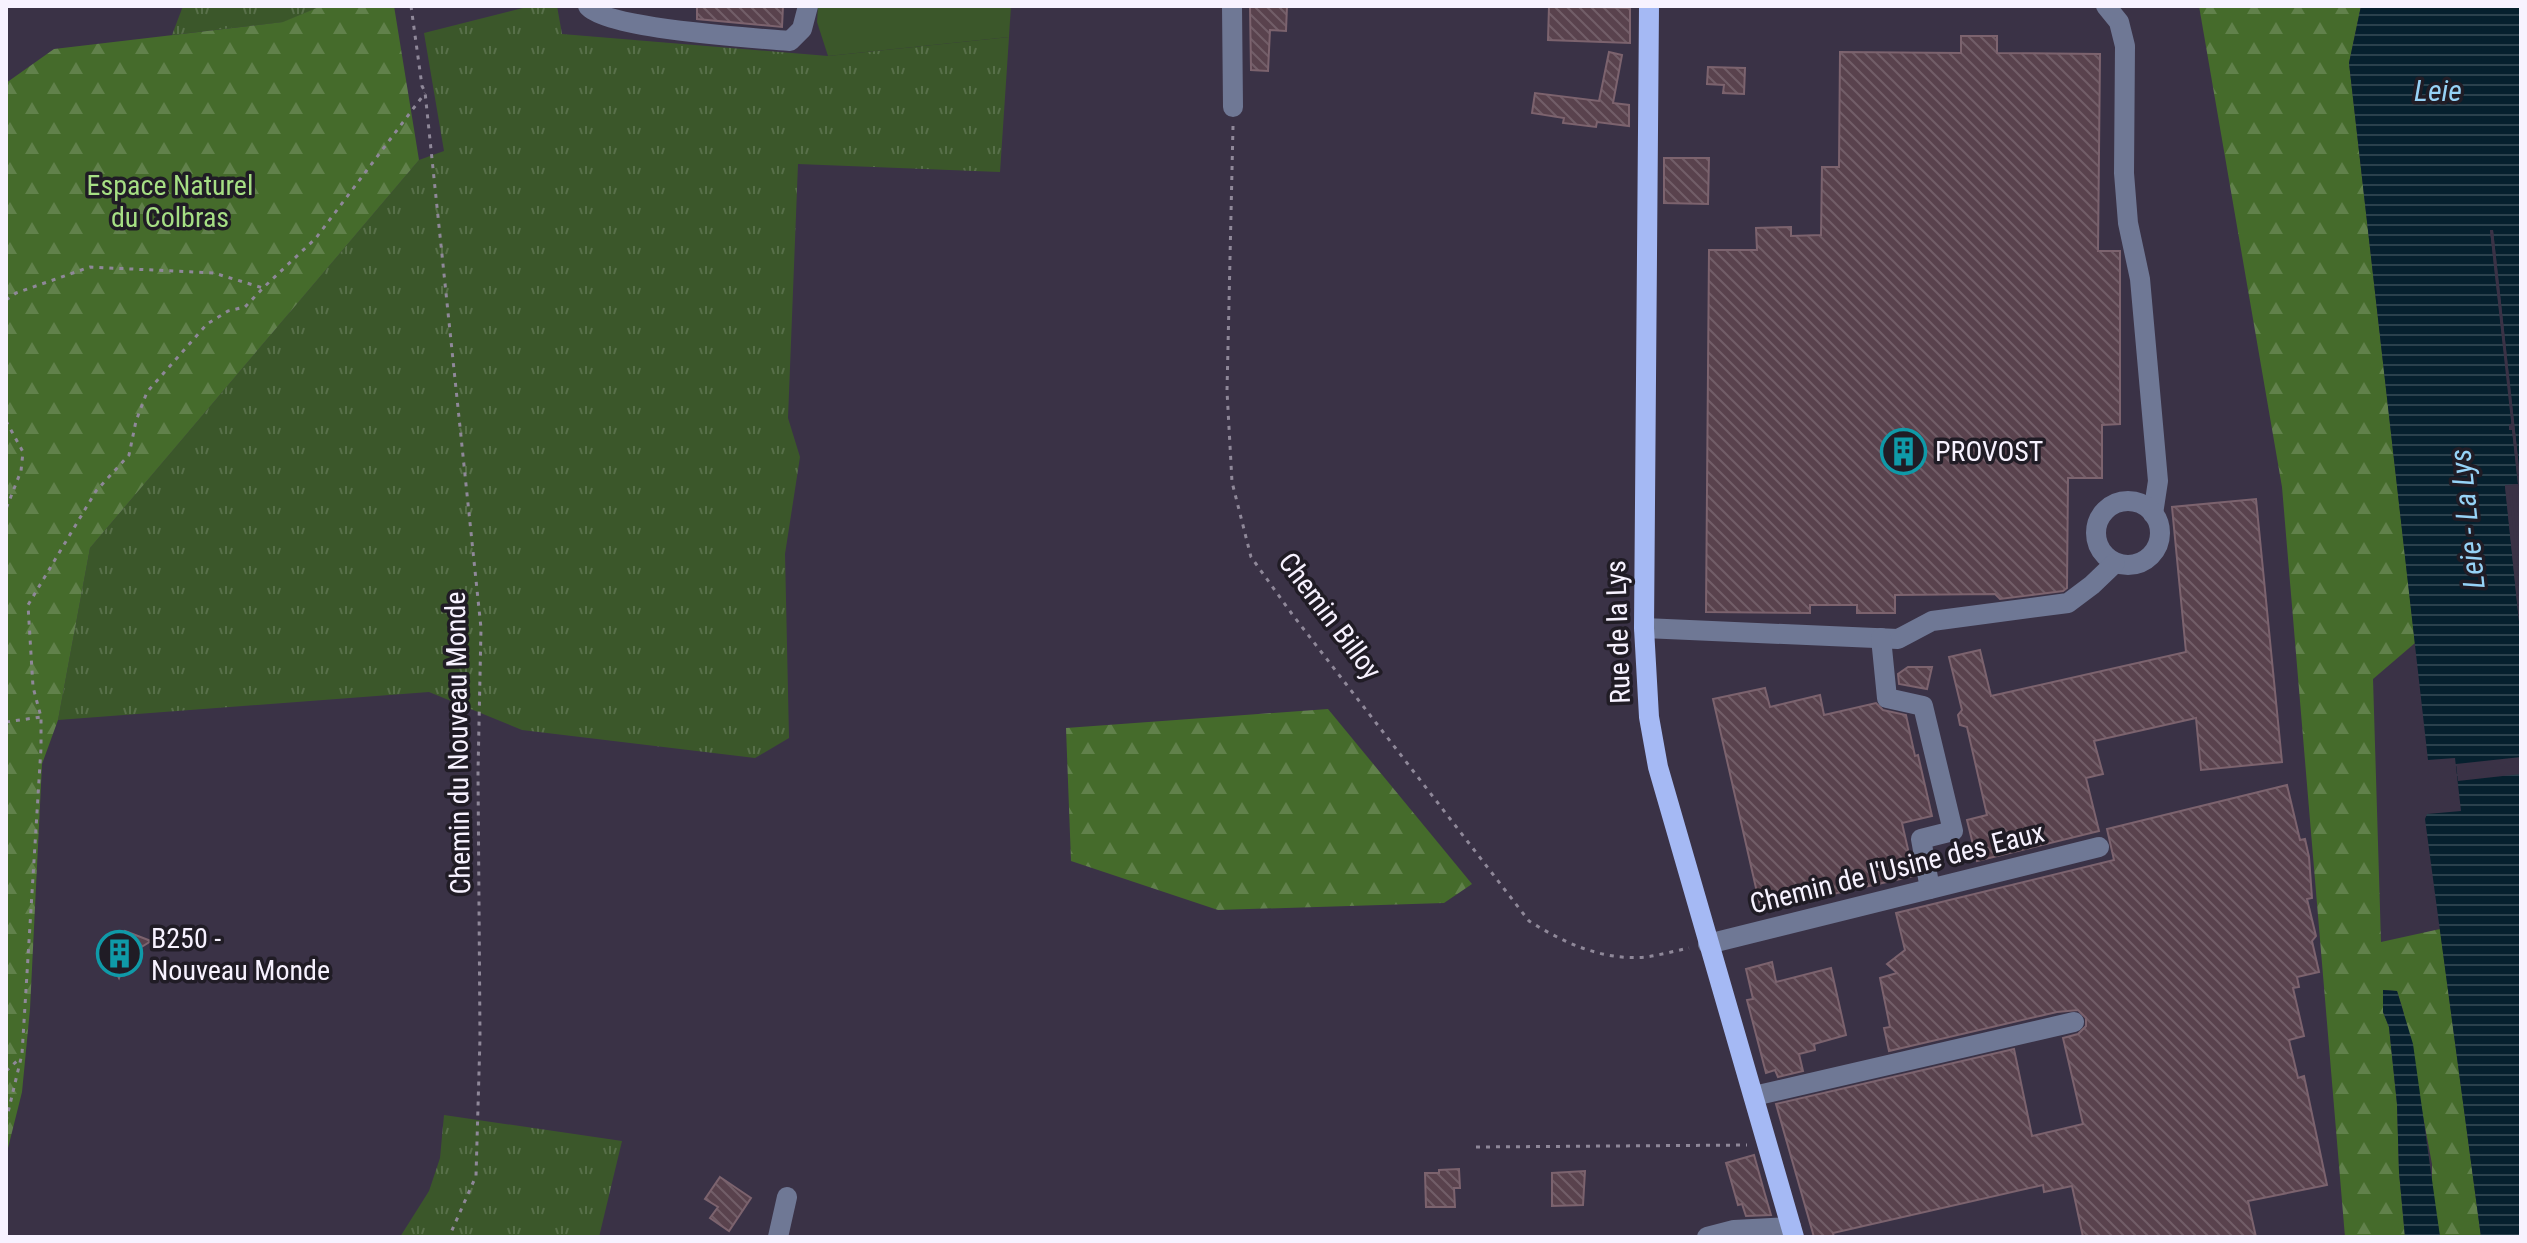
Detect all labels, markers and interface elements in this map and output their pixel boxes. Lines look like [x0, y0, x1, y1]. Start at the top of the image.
water label: Leie [2414, 73, 2462, 108]
park label: Espace Naturel du Colbras [87, 169, 253, 234]
building icon: PROVOST [1880, 427, 1928, 475]
place label: PROVOST [1935, 435, 2043, 468]
water label: Leie - La Lys [2442, 447, 2492, 591]
street label: Chemin Billoy [1272, 546, 1389, 686]
street label: Rue de la Lys [1599, 560, 1637, 704]
street label: Chemin du Nouveau Monde [439, 591, 477, 895]
street label: Chemin de l'Usine des Eaux [1746, 815, 2048, 921]
place label: B250 - Nouveau Monde [151, 922, 330, 987]
building icon: B250 - Nouveau Monde [96, 930, 144, 978]

